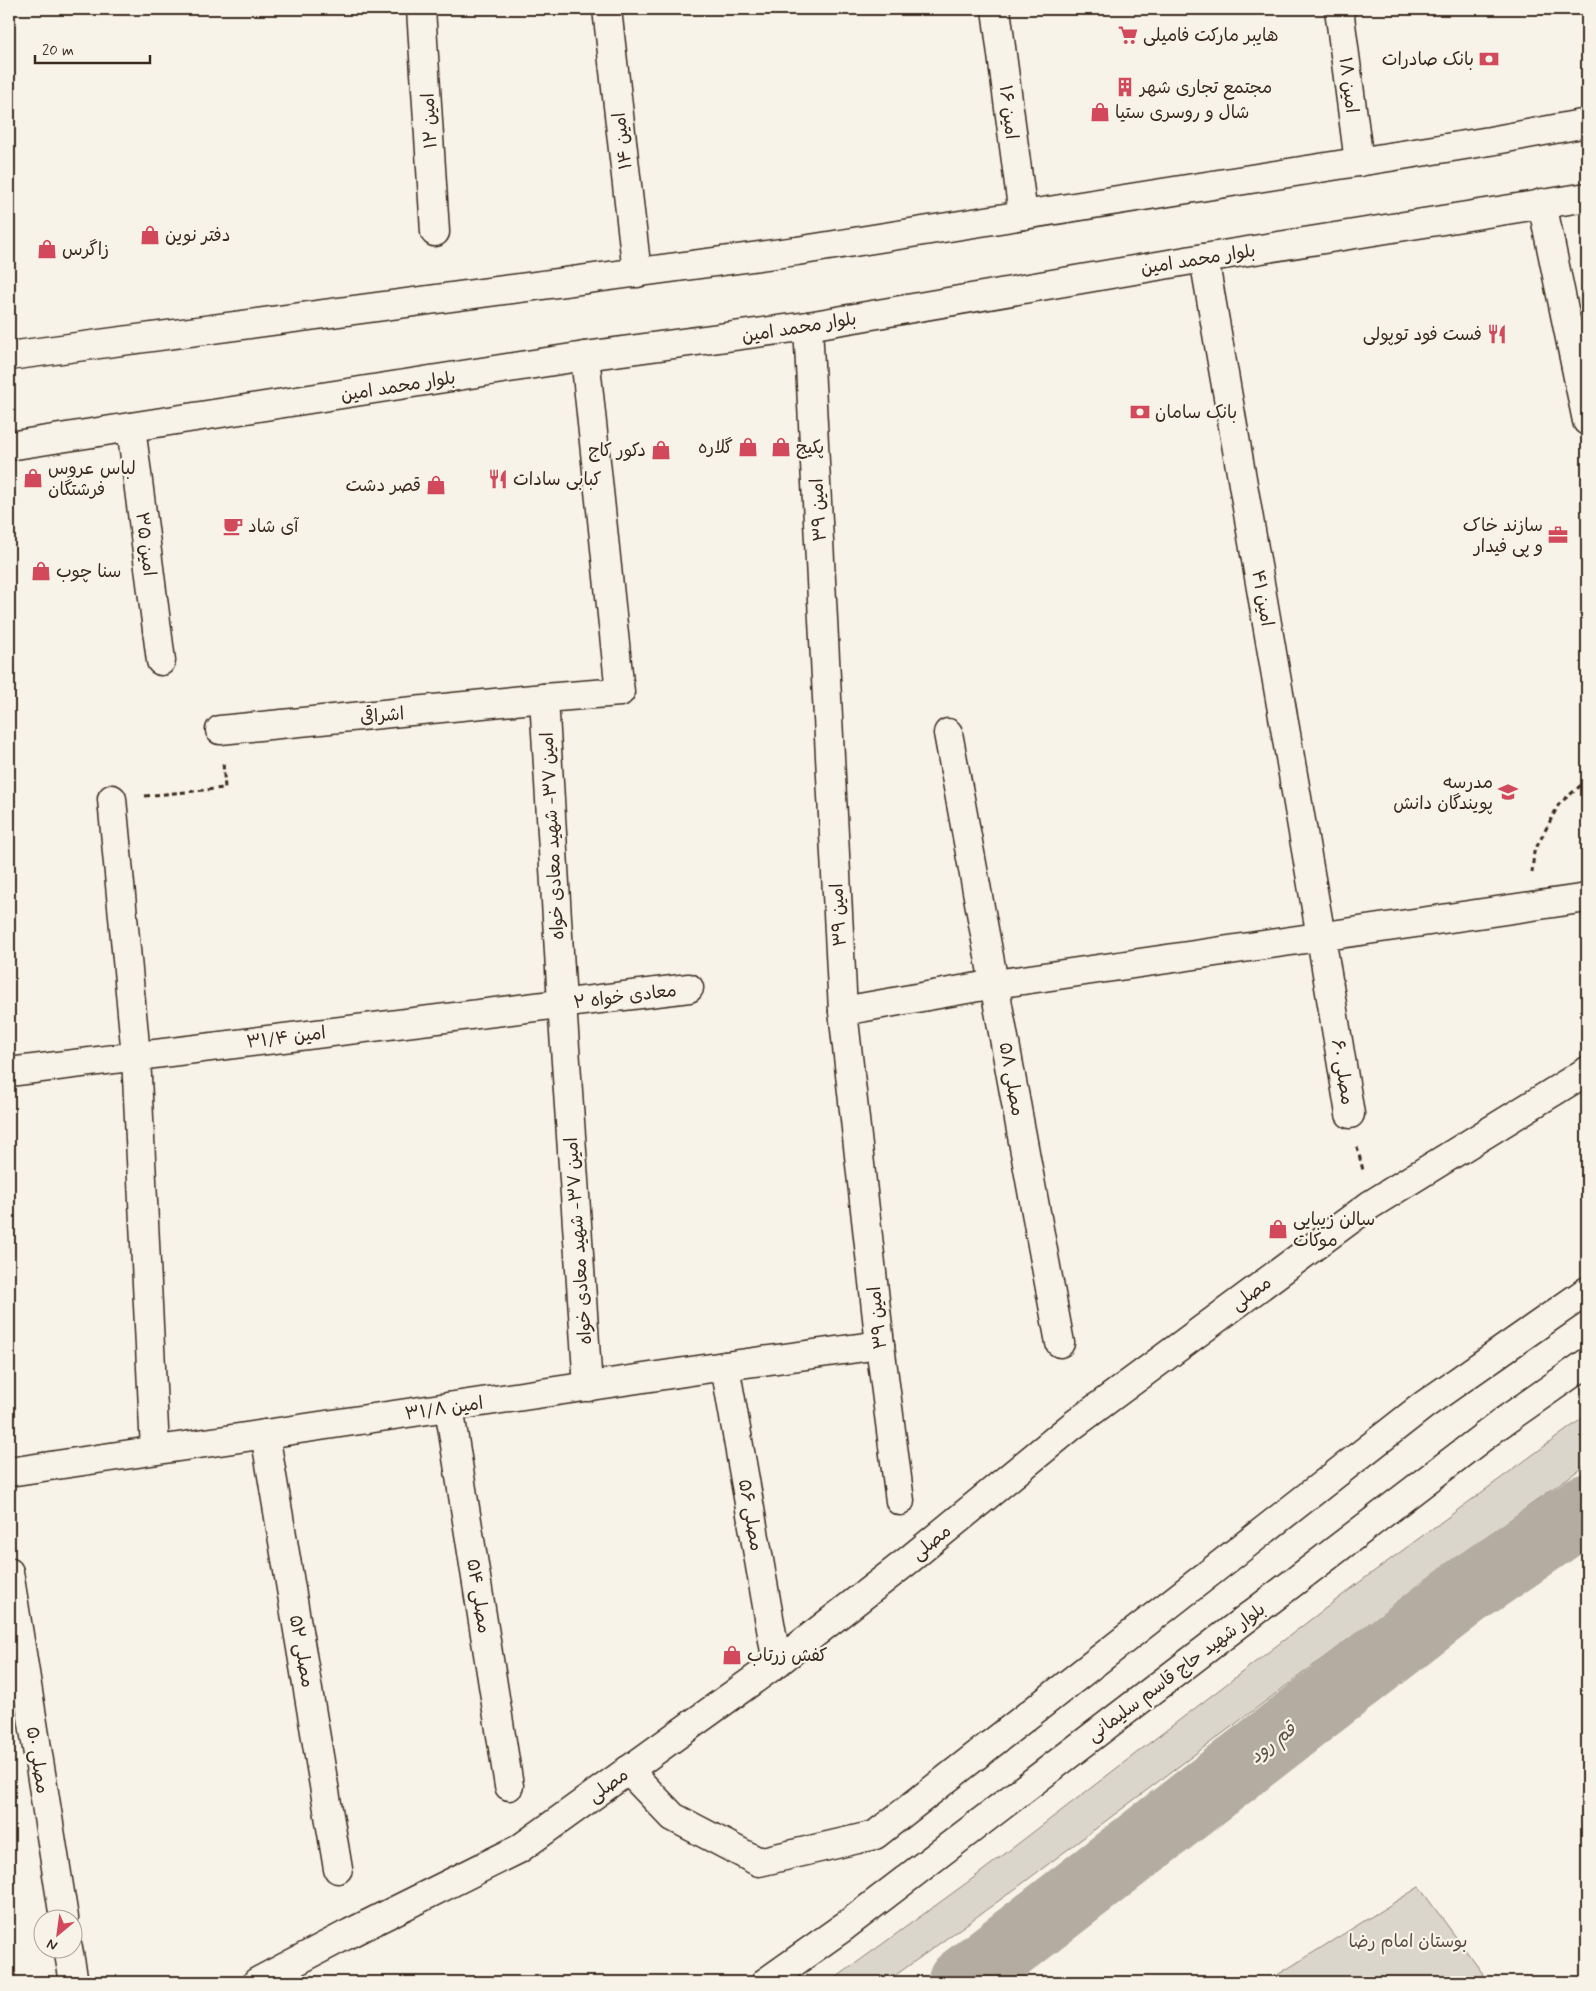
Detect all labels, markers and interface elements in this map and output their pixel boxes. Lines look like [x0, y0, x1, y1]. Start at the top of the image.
supermarket icon: هایبر مارکت فامیلی [1117, 24, 1139, 46]
place label: هایبر مارکت فامیلی [1143, 24, 1278, 48]
scale bar [35, 32, 150, 64]
text: 20 m [42, 41, 74, 61]
place label: بانک صادرات [1382, 48, 1474, 72]
bank icon: بانک صادرات [1478, 48, 1500, 70]
street label: امین ۱۸ [1333, 56, 1363, 115]
building icon: مجتمع تجاری شهر [1114, 76, 1136, 98]
place label: مجتمع تجاری شهر [1138, 76, 1272, 100]
street label: امین ۱۶ [993, 84, 1023, 141]
street label: امین ۱۲ [417, 92, 443, 149]
shop icon: شال و روسری ستیا [1089, 101, 1111, 123]
place label: شال و روسری ستیا [1115, 101, 1250, 125]
street label: امین ۱۴ [608, 111, 638, 171]
shop icon: دفتر نوین [139, 224, 161, 246]
place label: دفتر نوین [165, 224, 230, 248]
shop icon: زاگرس [36, 238, 58, 260]
place label: زاگرس [62, 238, 109, 262]
street label: بلوار محمد امین [1139, 239, 1257, 281]
street label: بلوار محمد امین [740, 307, 858, 349]
place label: فست فود توپولی [1363, 323, 1482, 347]
restaurant icon: فست فود توپولی [1486, 323, 1508, 345]
street label: بلوار محمد امین [339, 366, 457, 408]
bank icon: بانک سامان [1129, 401, 1151, 423]
place label: بانک سامان [1155, 401, 1237, 425]
place label: گلاره [698, 436, 733, 460]
shop icon: گلاره [737, 436, 759, 458]
shop icon: پکیج [770, 436, 792, 458]
place label: پکیج [796, 436, 824, 460]
place label: دکور کاج [588, 439, 646, 463]
shop icon: دکور کاج [650, 439, 672, 461]
place label: لباس عروس فرشتگان [48, 457, 136, 502]
shop icon: لباس عروس فرشتگان [22, 467, 44, 489]
restaurant icon: کبابی سادات [487, 468, 509, 490]
place label: کبابی سادات [513, 468, 602, 492]
place label: قصر دشت [346, 474, 421, 498]
shop icon: قصر دشت [425, 474, 447, 496]
street label: امین ۳۹ [805, 478, 833, 542]
street label: امین ۳۵ [129, 511, 161, 578]
place label: سازند خاک و پی فیدار [1463, 514, 1543, 559]
cafe icon: آی شاد [222, 515, 244, 537]
place label: آی شاد [248, 515, 300, 539]
office icon: سازند خاک و پی فیدار [1547, 524, 1569, 546]
shop icon: سنا چوب [30, 560, 52, 582]
place label: سنا چوب [56, 560, 121, 584]
street label: امین ۴۱ [1245, 568, 1279, 628]
street label: اشراقی [359, 701, 405, 730]
street label: امین ۳۷- شهید معادی خواه [536, 732, 570, 940]
place label: مدرسه پویندگان دانش [1393, 771, 1493, 816]
school or university icon: مدرسه پویندگان دانش [1497, 781, 1519, 803]
street label: امین ۳۹ [825, 883, 853, 947]
street label: معادی خواه ۲ [572, 979, 678, 1015]
street label: امین ۳۱/۴ [245, 1021, 327, 1055]
street label: مصلی ۶۰ [1325, 1038, 1359, 1107]
street label: مصلی ۵۸ [993, 1040, 1029, 1118]
street label: امین ۳۷- شهید معادی خواه [560, 1136, 598, 1345]
place label: سالن زیبایی موکات [1293, 1208, 1375, 1253]
shop icon: سالن زیبایی موکات [1267, 1218, 1289, 1240]
street label: مصلی [1227, 1271, 1277, 1317]
street label: امین ۳۹ [863, 1285, 893, 1351]
street label: امین ۳۱/۸ [403, 1392, 485, 1426]
street label: مصلی ۵۶ [732, 1477, 768, 1553]
street label: مصلی [907, 1519, 957, 1566]
street label: مصلی ۵۴ [460, 1557, 496, 1635]
street label: بلوار شهید حاج قاسم سلیمانی [1083, 1598, 1271, 1749]
street label: مصلی ۵۲ [283, 1613, 319, 1689]
shop icon: کفش زرتاب [721, 1644, 743, 1666]
place label: کفش زرتاب [747, 1644, 828, 1668]
water label: قم رود [1244, 1716, 1304, 1771]
street label: مصلی ۵۰ [20, 1725, 54, 1795]
street label: مصلی [584, 1763, 634, 1809]
north arrow [32, 1908, 82, 1958]
park label: بوستان امام رضا [1348, 1930, 1468, 1955]
text: N [44, 1934, 61, 1955]

